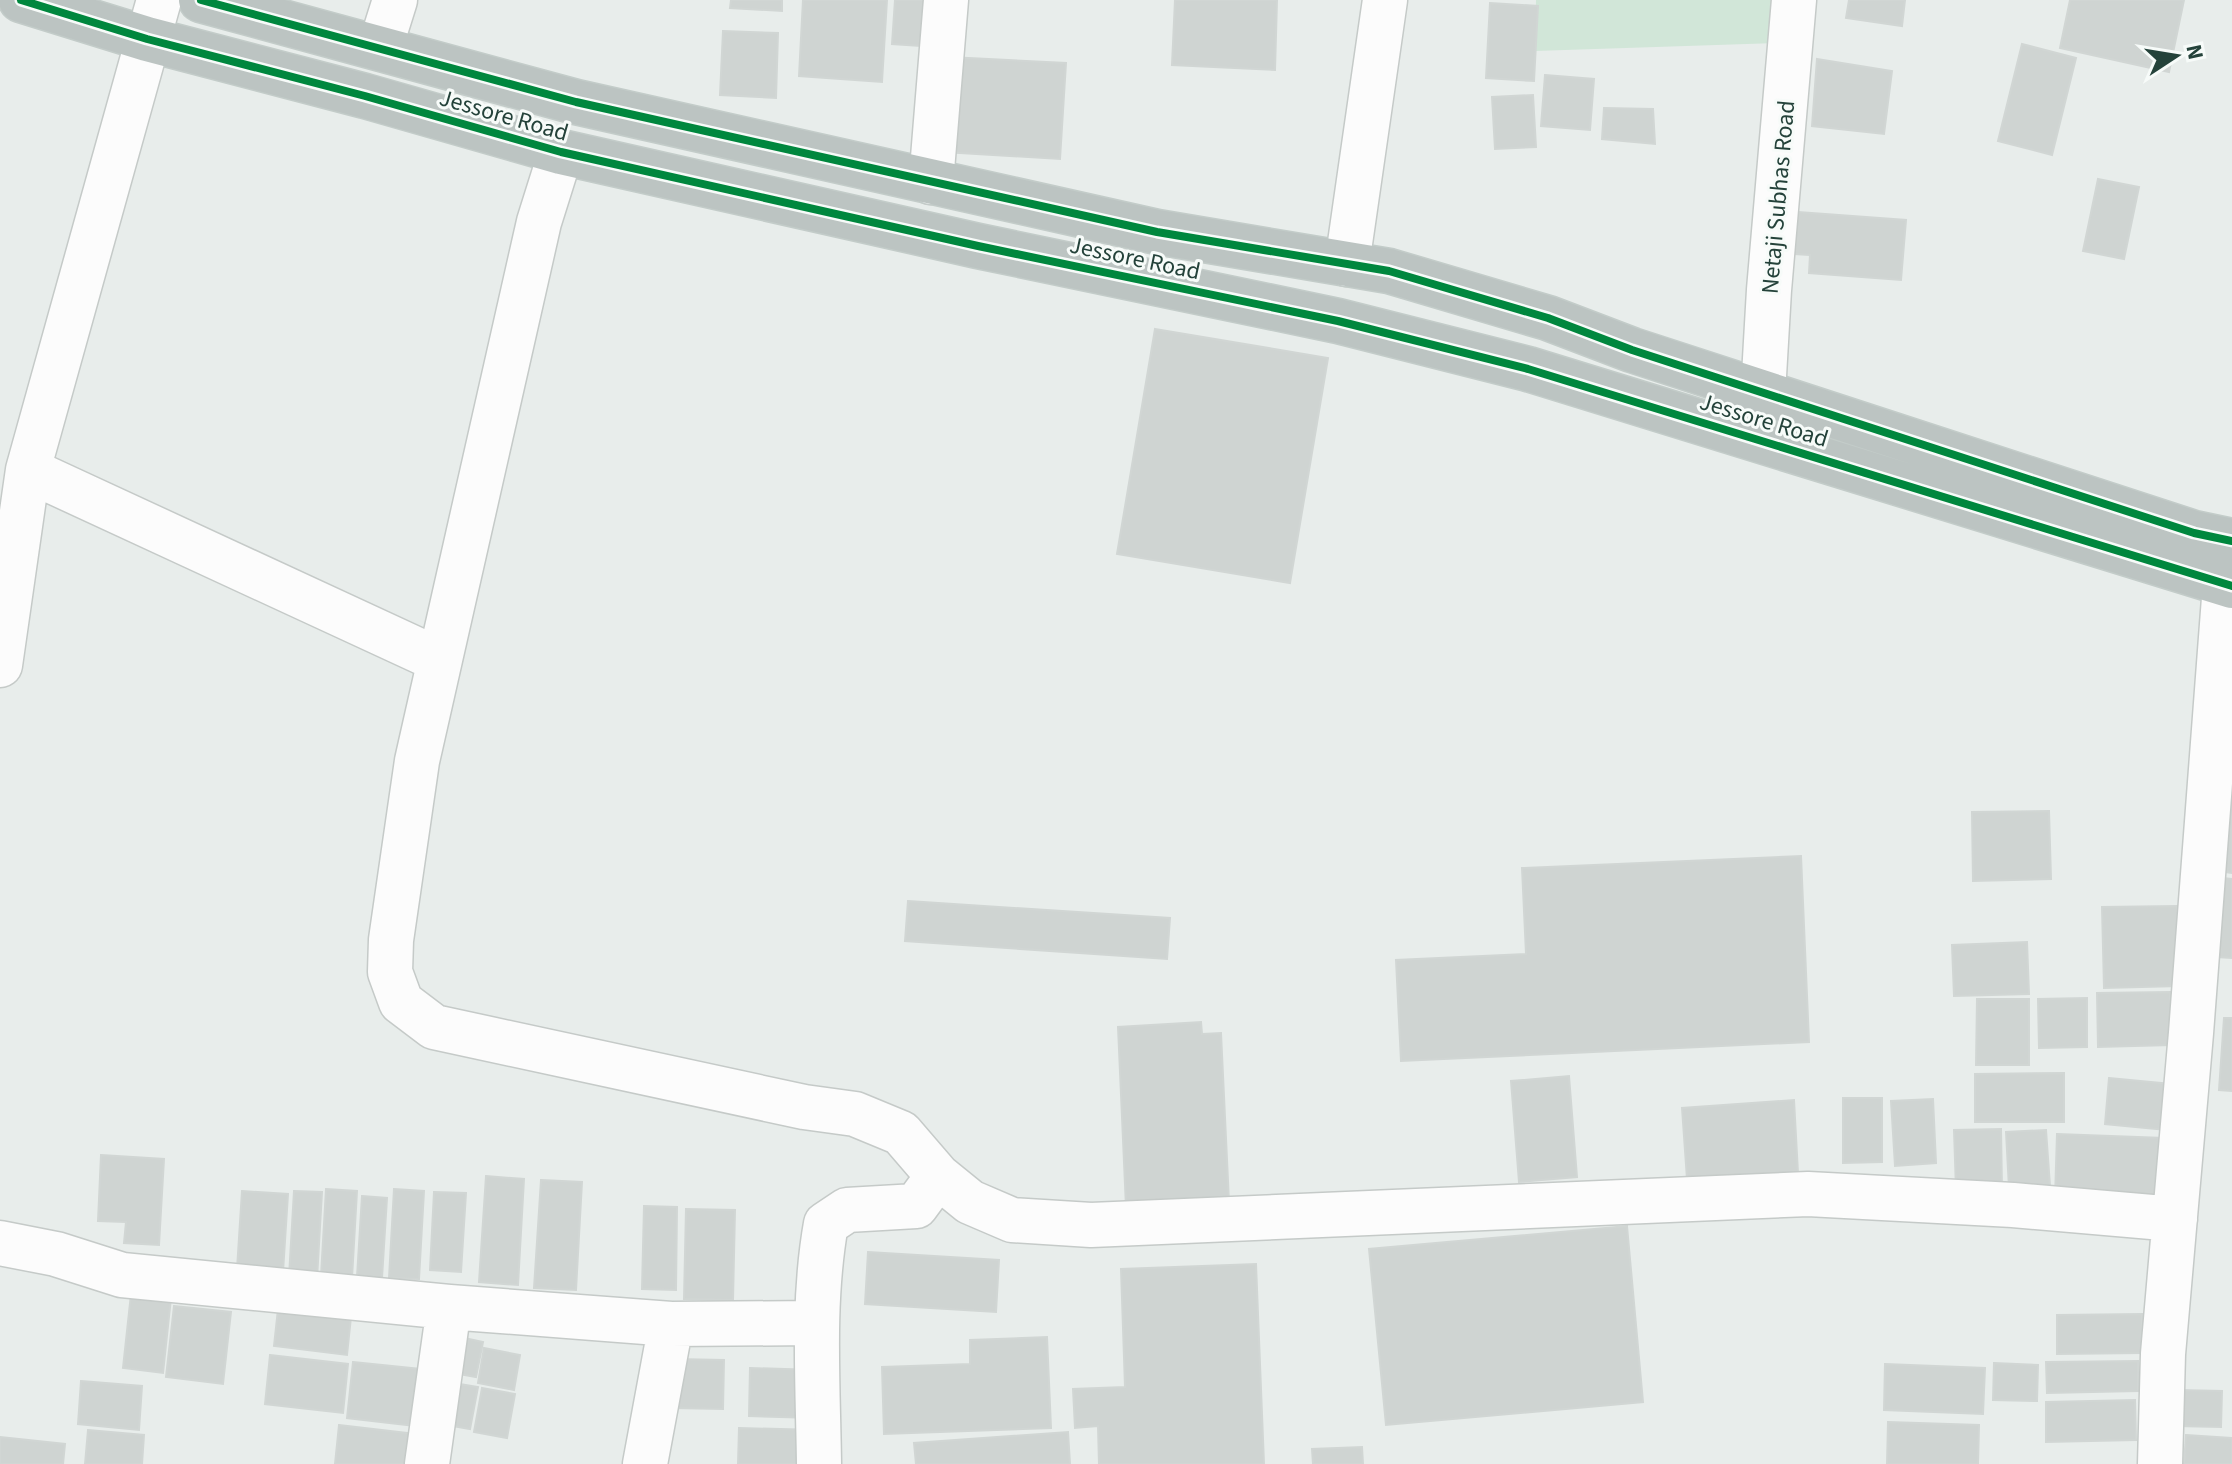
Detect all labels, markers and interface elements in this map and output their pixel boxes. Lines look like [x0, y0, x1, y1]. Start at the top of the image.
north arrow [2136, 16, 2216, 96]
text: N [2177, 42, 2212, 63]
street label: Jessore Road [435, 80, 573, 151]
street label: Netaji Subhas Road [1753, 99, 1804, 295]
street label: Jessore Road [1066, 228, 1203, 289]
street label: Jessore Road [1695, 384, 1832, 457]

